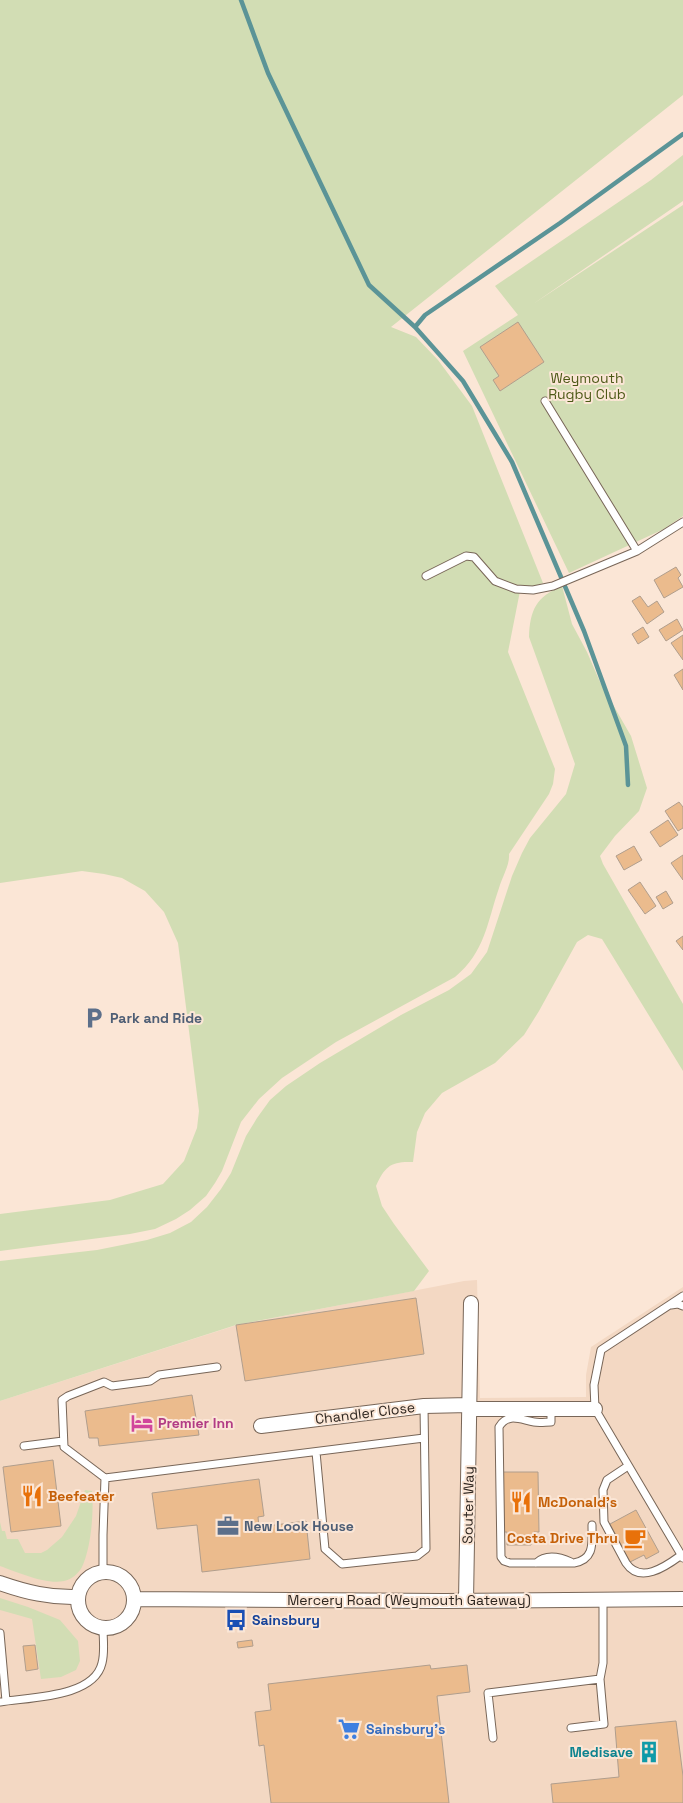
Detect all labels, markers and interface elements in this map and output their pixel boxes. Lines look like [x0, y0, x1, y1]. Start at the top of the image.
park label: Weymouth Rugby Club [548, 369, 626, 403]
parking icon: Park and Ride [81, 1005, 107, 1031]
place label: Park and Ride [110, 1009, 202, 1027]
street label: Chandler Close [314, 1398, 416, 1428]
hotel icon: Premier Inn [129, 1410, 155, 1436]
place label: Premier Inn [158, 1414, 234, 1432]
street label: Souter Way [458, 1466, 478, 1544]
restaurant icon: Beefeater [19, 1483, 45, 1509]
place label: Beefeater [48, 1487, 115, 1505]
restaurant icon: McDonald's [508, 1489, 534, 1515]
place label: McDonald's [538, 1493, 617, 1511]
office icon: New Look House [215, 1513, 241, 1539]
place label: New Look House [244, 1517, 354, 1535]
cafe icon: Costa Drive Thru [622, 1525, 648, 1551]
place label: Costa Drive Thru [507, 1529, 618, 1547]
street label: Mercery Road (Weymouth Gateway) [287, 1591, 531, 1609]
bus stop icon: Sainsbury [223, 1607, 249, 1633]
place label: Sainsbury [252, 1611, 320, 1629]
supermarket icon: Sainsbury's [336, 1716, 362, 1742]
place label: Sainsbury's [366, 1720, 445, 1738]
building icon: Medisave [636, 1739, 662, 1765]
place label: Medisave [569, 1743, 633, 1761]

